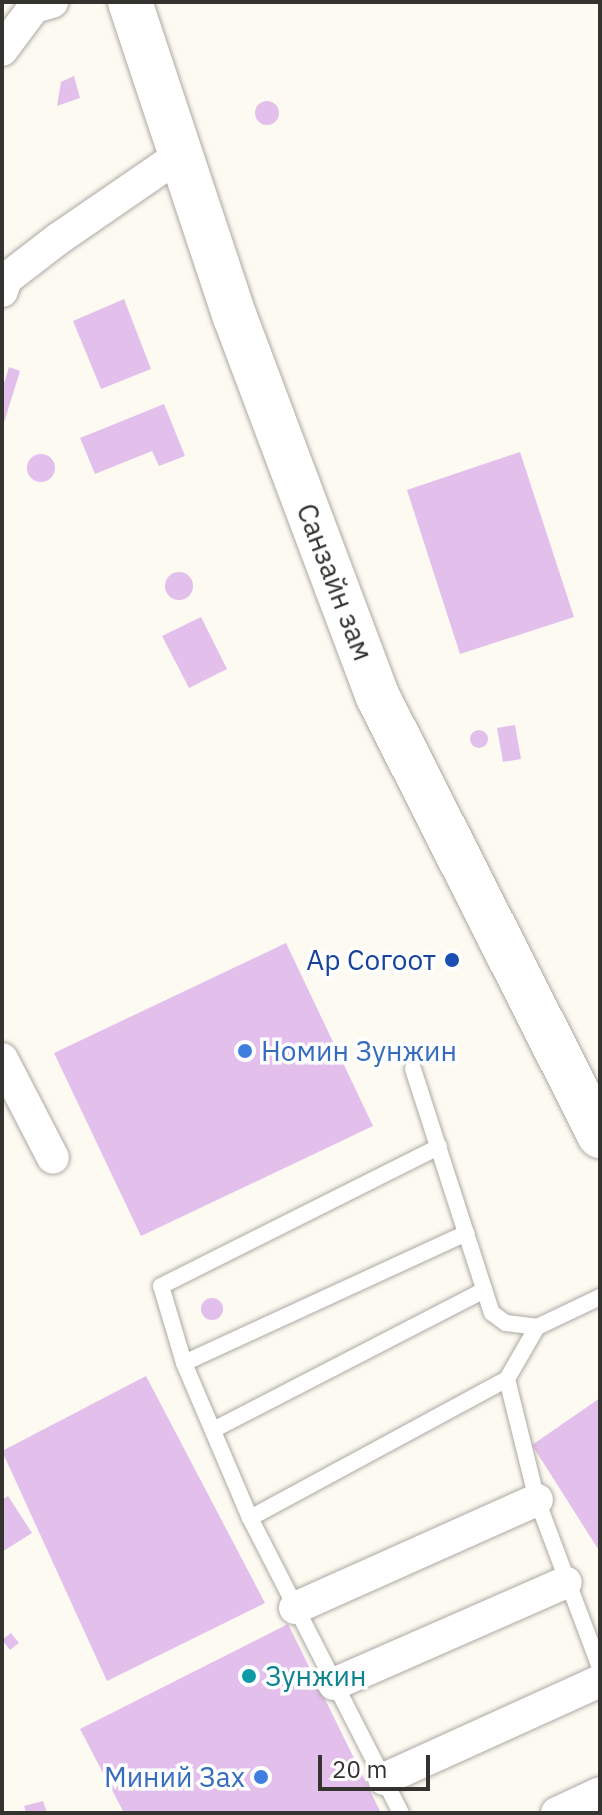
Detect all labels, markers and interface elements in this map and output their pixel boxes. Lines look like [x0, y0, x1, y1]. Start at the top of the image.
street label: Санзайн зам [290, 499, 380, 665]
place label: Ар Согоот [306, 943, 436, 977]
marker: Ар Согоот [443, 951, 461, 969]
place label: Номин Зунжин [261, 1034, 457, 1068]
marker: Номин Зунжин [236, 1042, 254, 1060]
place label: Зунжин [265, 1659, 367, 1693]
marker: Зунжин [240, 1667, 258, 1685]
scale bar [322, 1739, 434, 1789]
text: 20 m [332, 1753, 387, 1785]
place label: Миний Зах [104, 1760, 245, 1794]
marker: Миний Зах [252, 1768, 270, 1786]

